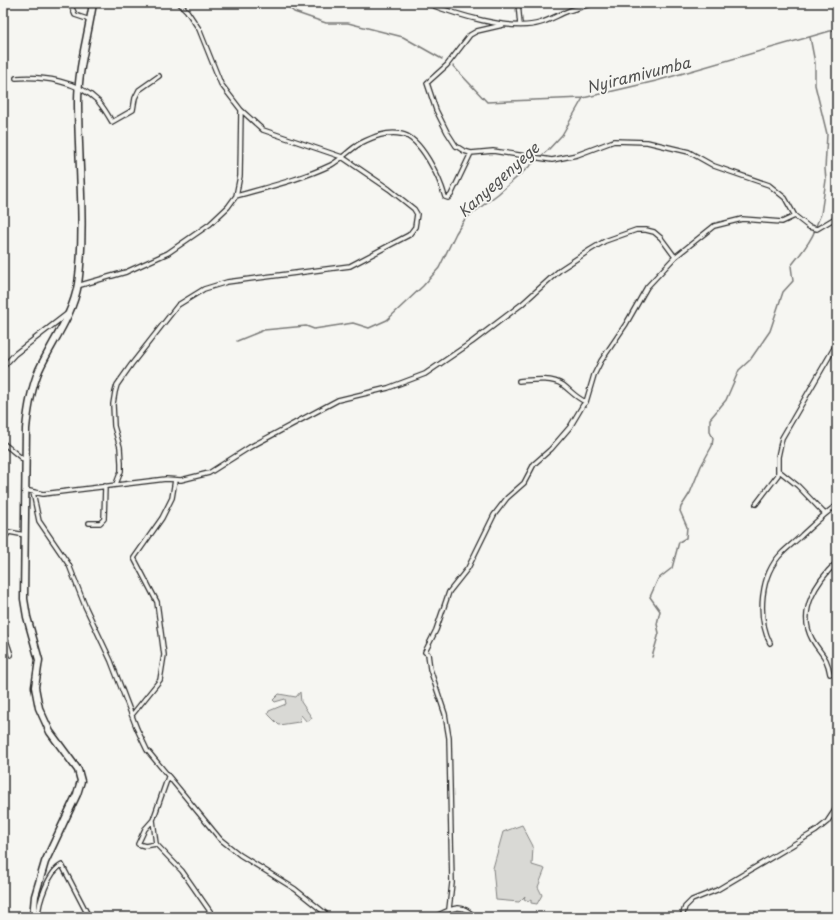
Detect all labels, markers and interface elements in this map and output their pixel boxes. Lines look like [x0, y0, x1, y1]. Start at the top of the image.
water label: Nyiramivumba [584, 50, 693, 98]
water label: Kanyegenyege [452, 136, 544, 222]

